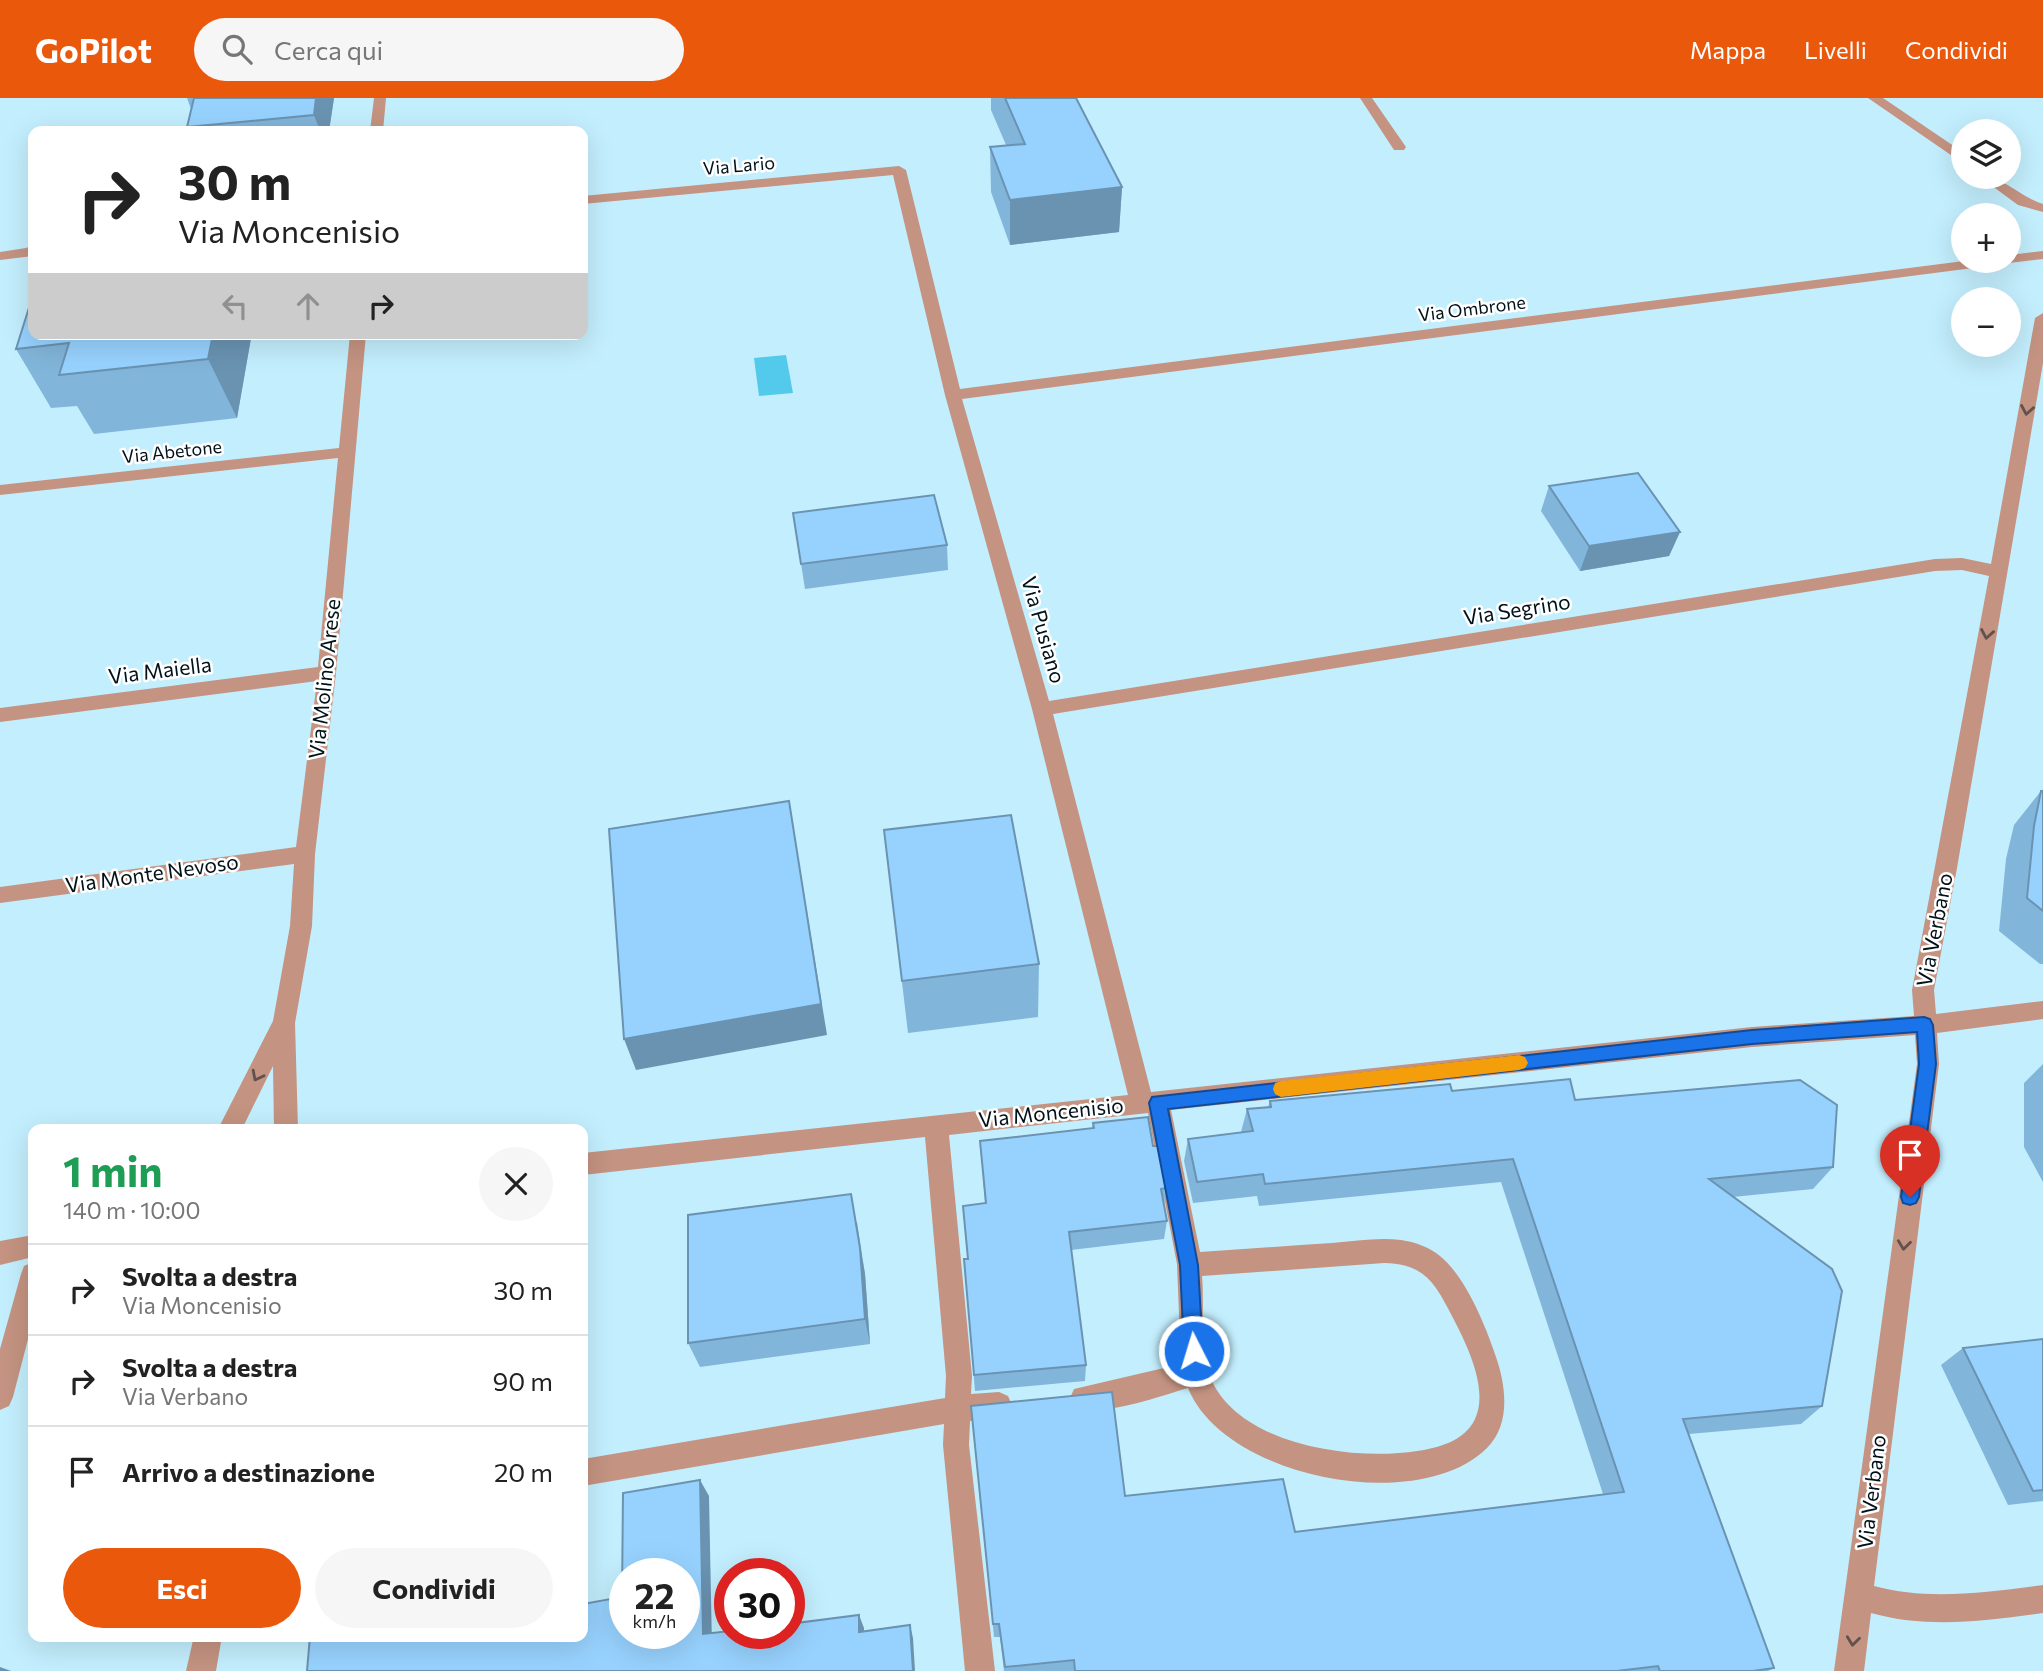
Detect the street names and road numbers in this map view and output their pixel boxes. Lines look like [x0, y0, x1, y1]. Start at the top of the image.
street label: Via Lario [702, 151, 776, 179]
street label: Via Ombrone [1417, 290, 1527, 326]
street label: Via Abetone [121, 435, 223, 467]
street label: Via Pusiano [1017, 573, 1072, 686]
street label: Via Segrino [1461, 588, 1572, 629]
street label: Via Molino Arese [303, 597, 344, 760]
street label: Via Maiella [107, 651, 213, 688]
street label: Via Monte Nevoso [64, 848, 240, 897]
street label: Via Verbano [1910, 871, 1957, 989]
street label: Via Moncenisio [977, 1091, 1125, 1132]
street label: Via Verbano [1851, 1433, 1890, 1551]

